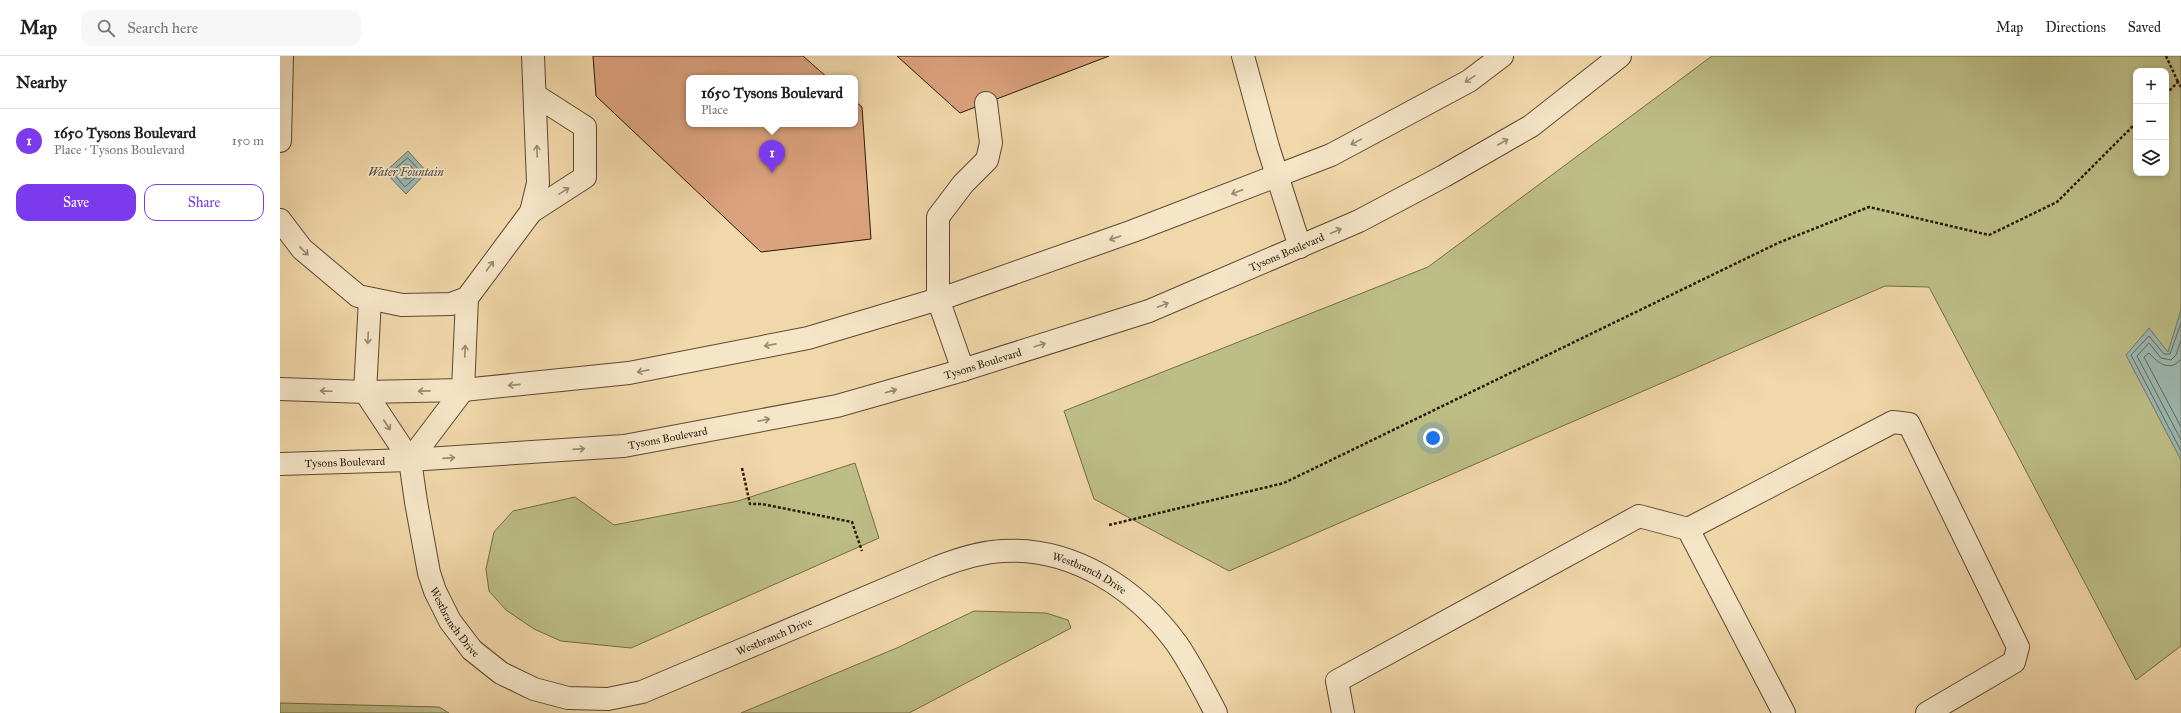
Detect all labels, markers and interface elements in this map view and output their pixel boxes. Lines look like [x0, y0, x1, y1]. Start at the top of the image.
search box [81, 10, 361, 46]
text: Map [20, 16, 57, 39]
icon: search [95, 17, 117, 39]
text: Search here [127, 19, 198, 37]
text: Map [1996, 19, 2023, 36]
text: Directions [2045, 19, 2106, 36]
text: Saved [2128, 19, 2161, 36]
map controls [2133, 68, 2169, 176]
button: + [2133, 68, 2169, 104]
text: Nearby [16, 72, 67, 93]
popup [686, 75, 858, 127]
one-way arrow [1465, 75, 1476, 83]
text: 1650 Tysons Boulevard [701, 84, 843, 102]
text: Place [701, 102, 728, 118]
button: − [2133, 104, 2169, 140]
text: 1650 Tysons Boulevard [54, 124, 196, 142]
text: 1 [26, 133, 32, 149]
text: 150 m [232, 133, 264, 149]
one-way arrow [1351, 138, 1363, 146]
one-way arrow [1497, 138, 1509, 146]
pin: 1 [759, 140, 785, 173]
button: layers [2133, 140, 2169, 176]
text: Place · Tysons Boulevard [54, 142, 185, 158]
one-way arrow [533, 145, 540, 158]
water label: Water Fountain [368, 165, 444, 179]
button: Save [16, 184, 136, 221]
button: Share [144, 184, 264, 221]
one-way arrow [558, 186, 570, 194]
one-way arrow [1231, 188, 1243, 196]
one-way arrow [1330, 227, 1342, 235]
street label: Tysons Boulevard [1247, 231, 1327, 274]
one-way arrow [1109, 234, 1121, 242]
one-way arrow [299, 246, 309, 255]
one-way arrow [486, 261, 494, 272]
one-way arrow [1157, 301, 1169, 308]
one-way arrow [364, 331, 372, 344]
one-way arrow [1034, 341, 1046, 349]
one-way arrow [764, 342, 777, 350]
one-way arrow [461, 345, 468, 358]
street label: Tysons Boulevard [943, 346, 1024, 382]
one-way arrow [637, 367, 650, 375]
one-way arrow [508, 381, 521, 389]
one-way arrow [884, 386, 897, 394]
one-way arrow [320, 387, 333, 394]
one-way arrow [418, 387, 431, 395]
one-way arrow [758, 416, 771, 424]
one-way arrow [382, 419, 391, 430]
street label: Tysons Boulevard [627, 424, 709, 452]
your location [1423, 428, 1443, 448]
one-way arrow [572, 446, 585, 453]
one-way arrow [442, 454, 455, 461]
street label: Tysons Boulevard [305, 455, 386, 470]
street label: Westbranch Drive [1051, 550, 1129, 597]
street label: Westbranch Drive [427, 585, 482, 660]
street label: Westbranch Drive [734, 615, 815, 658]

